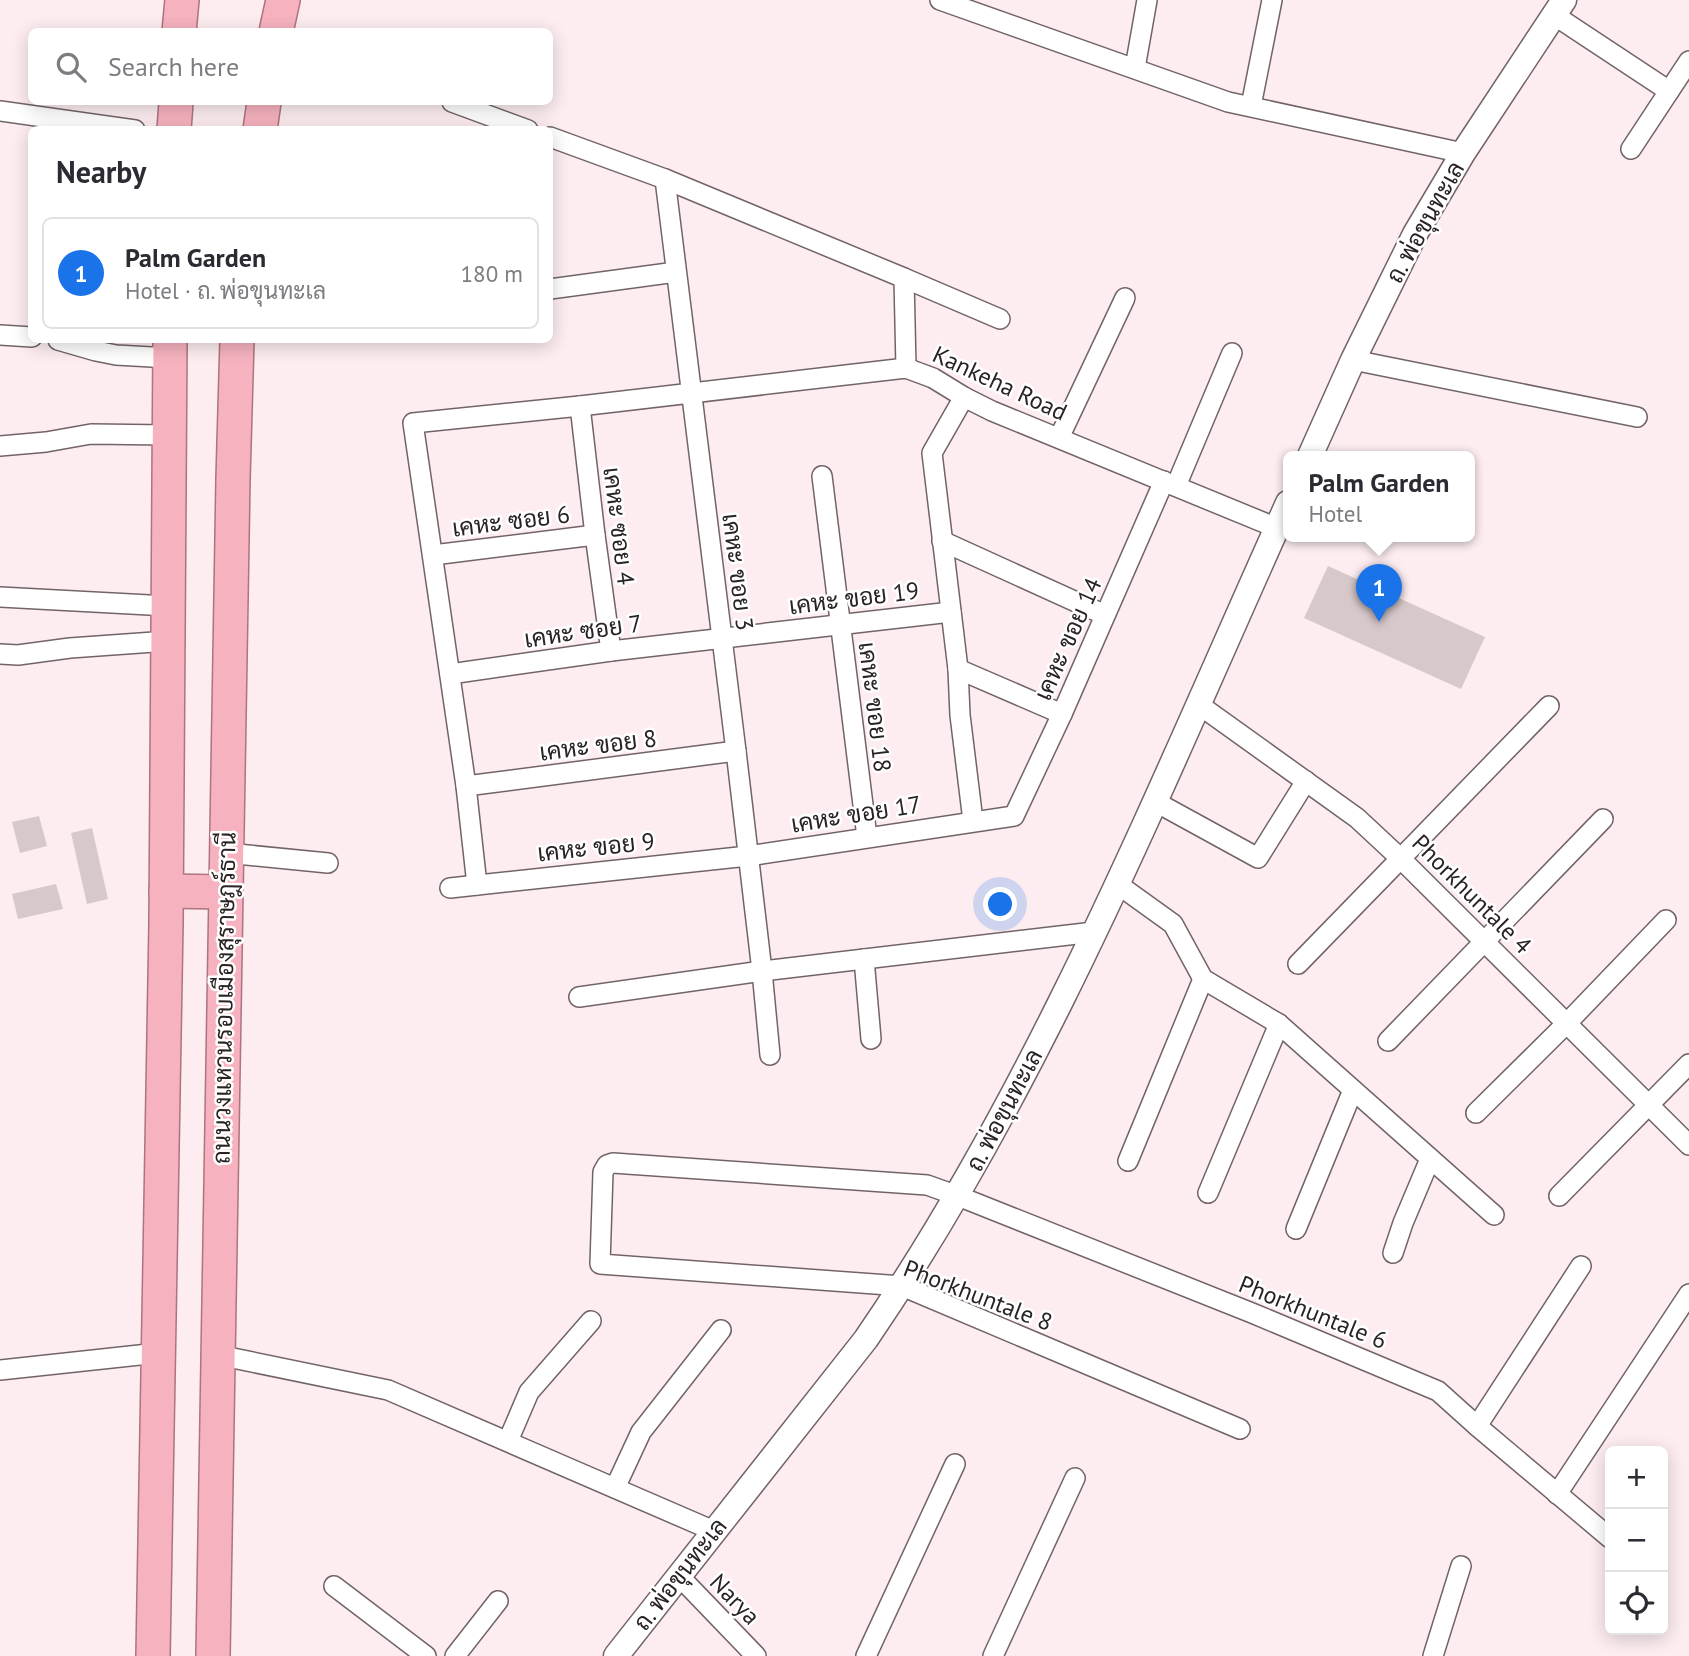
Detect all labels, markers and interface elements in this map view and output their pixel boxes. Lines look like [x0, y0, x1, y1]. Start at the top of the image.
search box [28, 28, 553, 105]
icon: search [52, 48, 90, 86]
text: Search here [108, 50, 239, 83]
text: Nearby [56, 152, 146, 191]
street label: ถ. พ่อขุนทะเล [1379, 156, 1472, 289]
text: Palm Garden [125, 241, 266, 274]
text: 1 [74, 259, 88, 288]
text: 180 m [461, 259, 523, 288]
text: Hotel · ถ. พ่อขุนทะเล [125, 276, 326, 305]
street label: Kankeha Road [928, 338, 1072, 428]
popup [1283, 451, 1475, 542]
street label: เคหะ ซอย 4 [596, 465, 642, 587]
text: Palm Garden [1308, 466, 1450, 499]
street label: เคหะ ซอย 6 [450, 498, 572, 544]
text: Hotel [1308, 499, 1362, 528]
street label: เคหะ ขอย 3 [715, 512, 761, 632]
pin: 1 [1356, 564, 1402, 622]
street label: เคหะ ขอย 14 [1027, 573, 1109, 705]
street label: เคหะ ขอย 19 [787, 575, 921, 621]
street label: เคหะ ซอย 7 [522, 607, 644, 655]
street label: เคหะ ขอย 18 [852, 640, 898, 774]
street label: เคหะ ขอย 8 [538, 722, 658, 768]
street label: เคหะ ขอย 17 [789, 788, 923, 840]
street label: เคหะ ขอย 9 [536, 825, 656, 869]
street label: Phorkhuntale 4 [1406, 828, 1538, 960]
street label: ถนนวงแหวนรอบเมืองสุราษฎร์ธานี [206, 832, 243, 1164]
your location [983, 887, 1017, 921]
street label: ถ. พ่อขุนทะเล [959, 1043, 1050, 1177]
street label: Phorkhuntale 8 [899, 1252, 1057, 1338]
street label: Phorkhuntale 6 [1234, 1268, 1392, 1356]
map controls [1605, 1446, 1668, 1635]
button: + [1605, 1446, 1668, 1509]
button: − [1605, 1509, 1668, 1572]
street label: ถ. พ่อขุนทะเล [626, 1511, 734, 1637]
street label: Narya [703, 1567, 767, 1631]
button: locate [1605, 1572, 1668, 1635]

